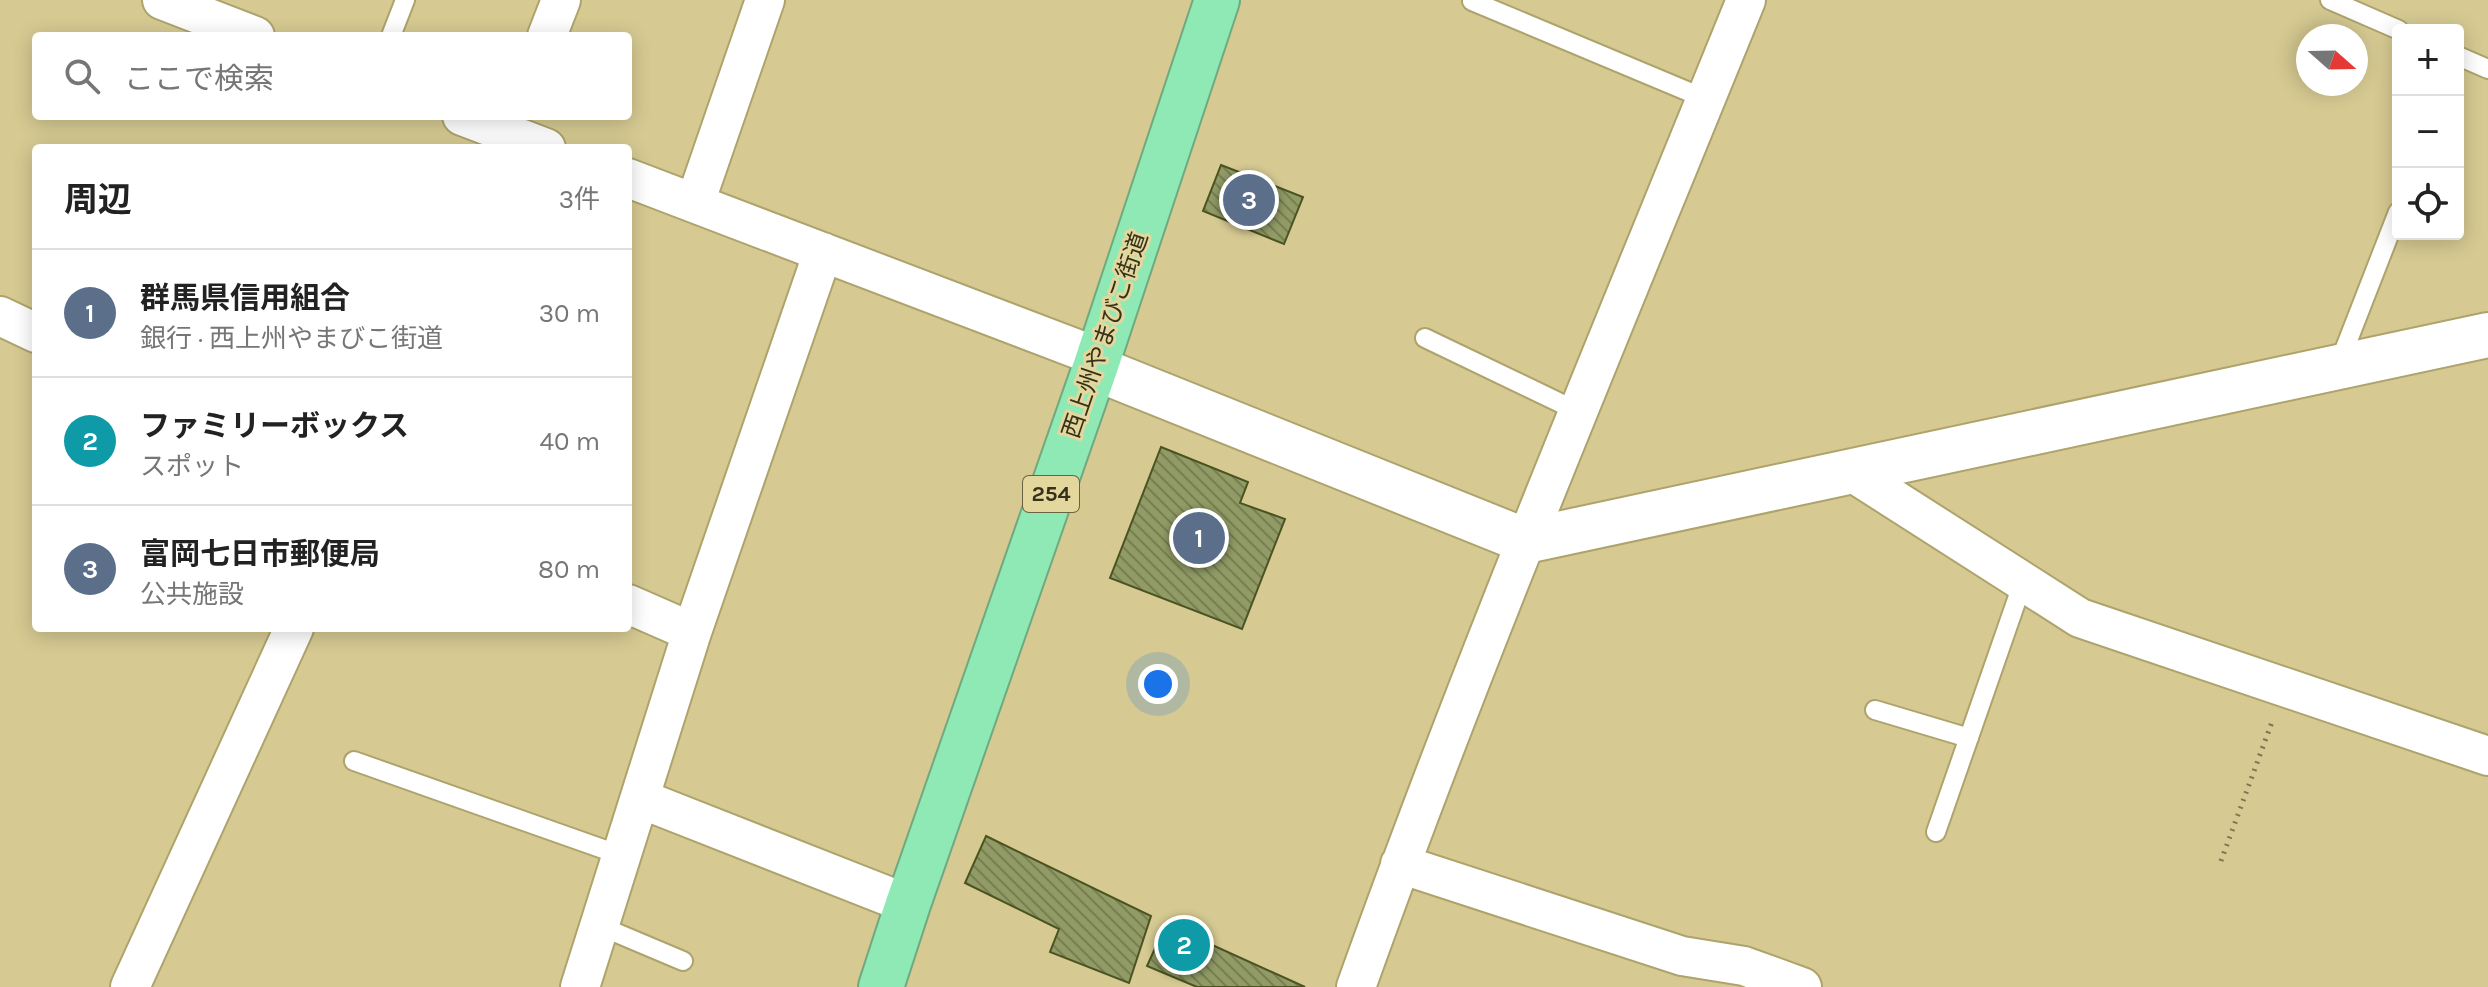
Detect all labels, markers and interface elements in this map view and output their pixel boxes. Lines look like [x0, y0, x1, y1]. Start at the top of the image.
north arrow [2296, 24, 2368, 96]
map controls [2392, 24, 2464, 240]
button: + [2392, 24, 2464, 96]
search box [32, 32, 632, 120]
icon: search [60, 54, 104, 98]
text: ここで検索 [124, 61, 274, 97]
button: − [2392, 96, 2464, 168]
button: locate [2392, 168, 2464, 240]
pin: 3 [1223, 170, 1275, 230]
text: 周辺 [64, 180, 132, 220]
text: 3件 [559, 184, 600, 215]
street label: 西上州やまびこ街道 [1057, 228, 1153, 442]
text: 群馬県信用組合 [140, 280, 350, 316]
text: 1 [85, 298, 95, 329]
text: 30 m [539, 298, 600, 329]
text: 銀行 · 西上州やまびこ街道 [140, 323, 443, 354]
text: ファミリーボックス [140, 408, 409, 444]
text: 2 [82, 426, 98, 457]
text: 40 m [540, 426, 600, 457]
text: スポット [140, 451, 244, 482]
road number: 254 [1023, 476, 1079, 512]
pin: 1 [1173, 508, 1225, 568]
text: 富岡七日市郵便局 [140, 536, 380, 572]
text: 3 [82, 554, 98, 585]
text: 80 m [538, 554, 600, 585]
text: 公共施設 [140, 579, 244, 610]
your location [1138, 664, 1178, 704]
pin: 2 [1158, 915, 1210, 975]

